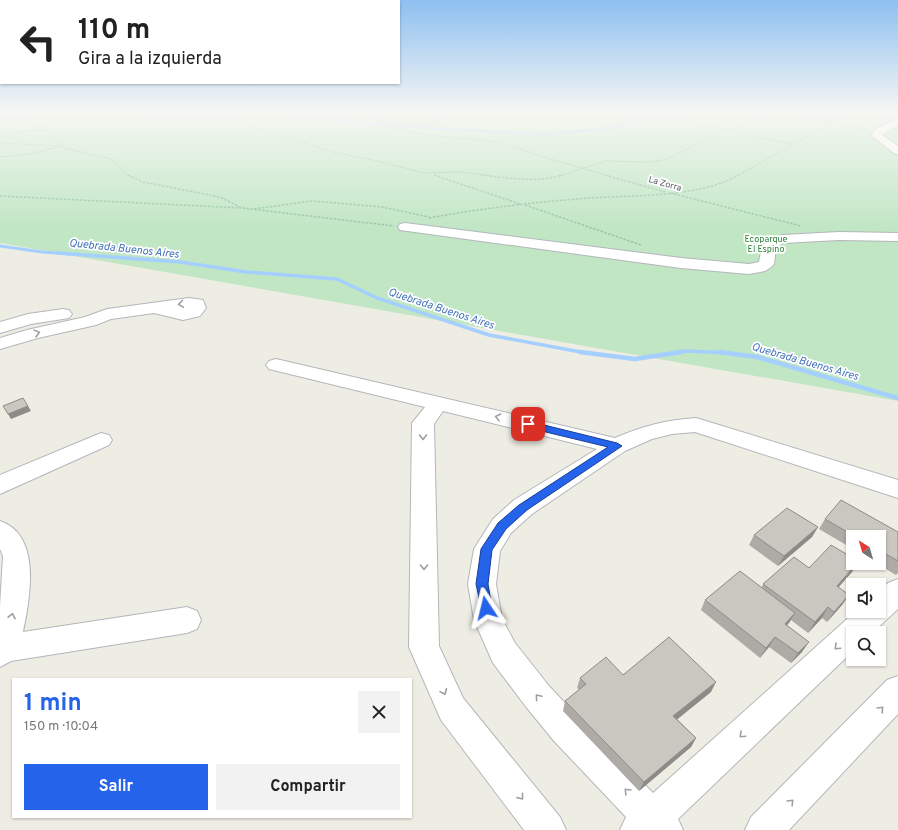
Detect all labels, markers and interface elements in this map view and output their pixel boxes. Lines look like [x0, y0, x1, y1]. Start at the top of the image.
text: 110 m [78, 13, 150, 49]
icon: left [12, 16, 64, 68]
text: Gira a la izquierda [78, 48, 222, 71]
street label: La Zorra [647, 174, 683, 194]
park label: Ecoparque El Espino [745, 234, 788, 255]
water label: Quebrada Buenos Aires [68, 236, 181, 262]
water label: Quebrada Buenos Aires [386, 285, 497, 333]
one-way arrow [178, 299, 184, 308]
one-way arrow [34, 329, 40, 337]
water label: Quebrada Buenos Aires [750, 340, 861, 384]
pin [511, 407, 545, 441]
one-way arrow [494, 413, 501, 422]
icon: arrive [517, 413, 539, 435]
one-way arrow [419, 434, 427, 440]
north arrow [846, 530, 886, 570]
map controls [846, 530, 886, 666]
one-way arrow [420, 564, 428, 570]
button: sound [846, 578, 886, 618]
position arrow [465, 587, 507, 629]
one-way arrow [8, 613, 16, 620]
button: search [846, 626, 886, 666]
one-way arrow [834, 642, 842, 650]
one-way arrow [439, 688, 447, 696]
text: 1 min [24, 689, 82, 719]
button: close [358, 691, 400, 733]
one-way arrow [536, 694, 543, 701]
one-way arrow [877, 706, 884, 714]
text: 150 m · 10:04 [24, 719, 98, 735]
one-way arrow [739, 730, 746, 737]
button: Salir [24, 764, 208, 810]
button: Compartir [216, 764, 400, 810]
one-way arrow [625, 788, 632, 796]
one-way arrow [516, 792, 523, 799]
one-way arrow [786, 799, 794, 807]

